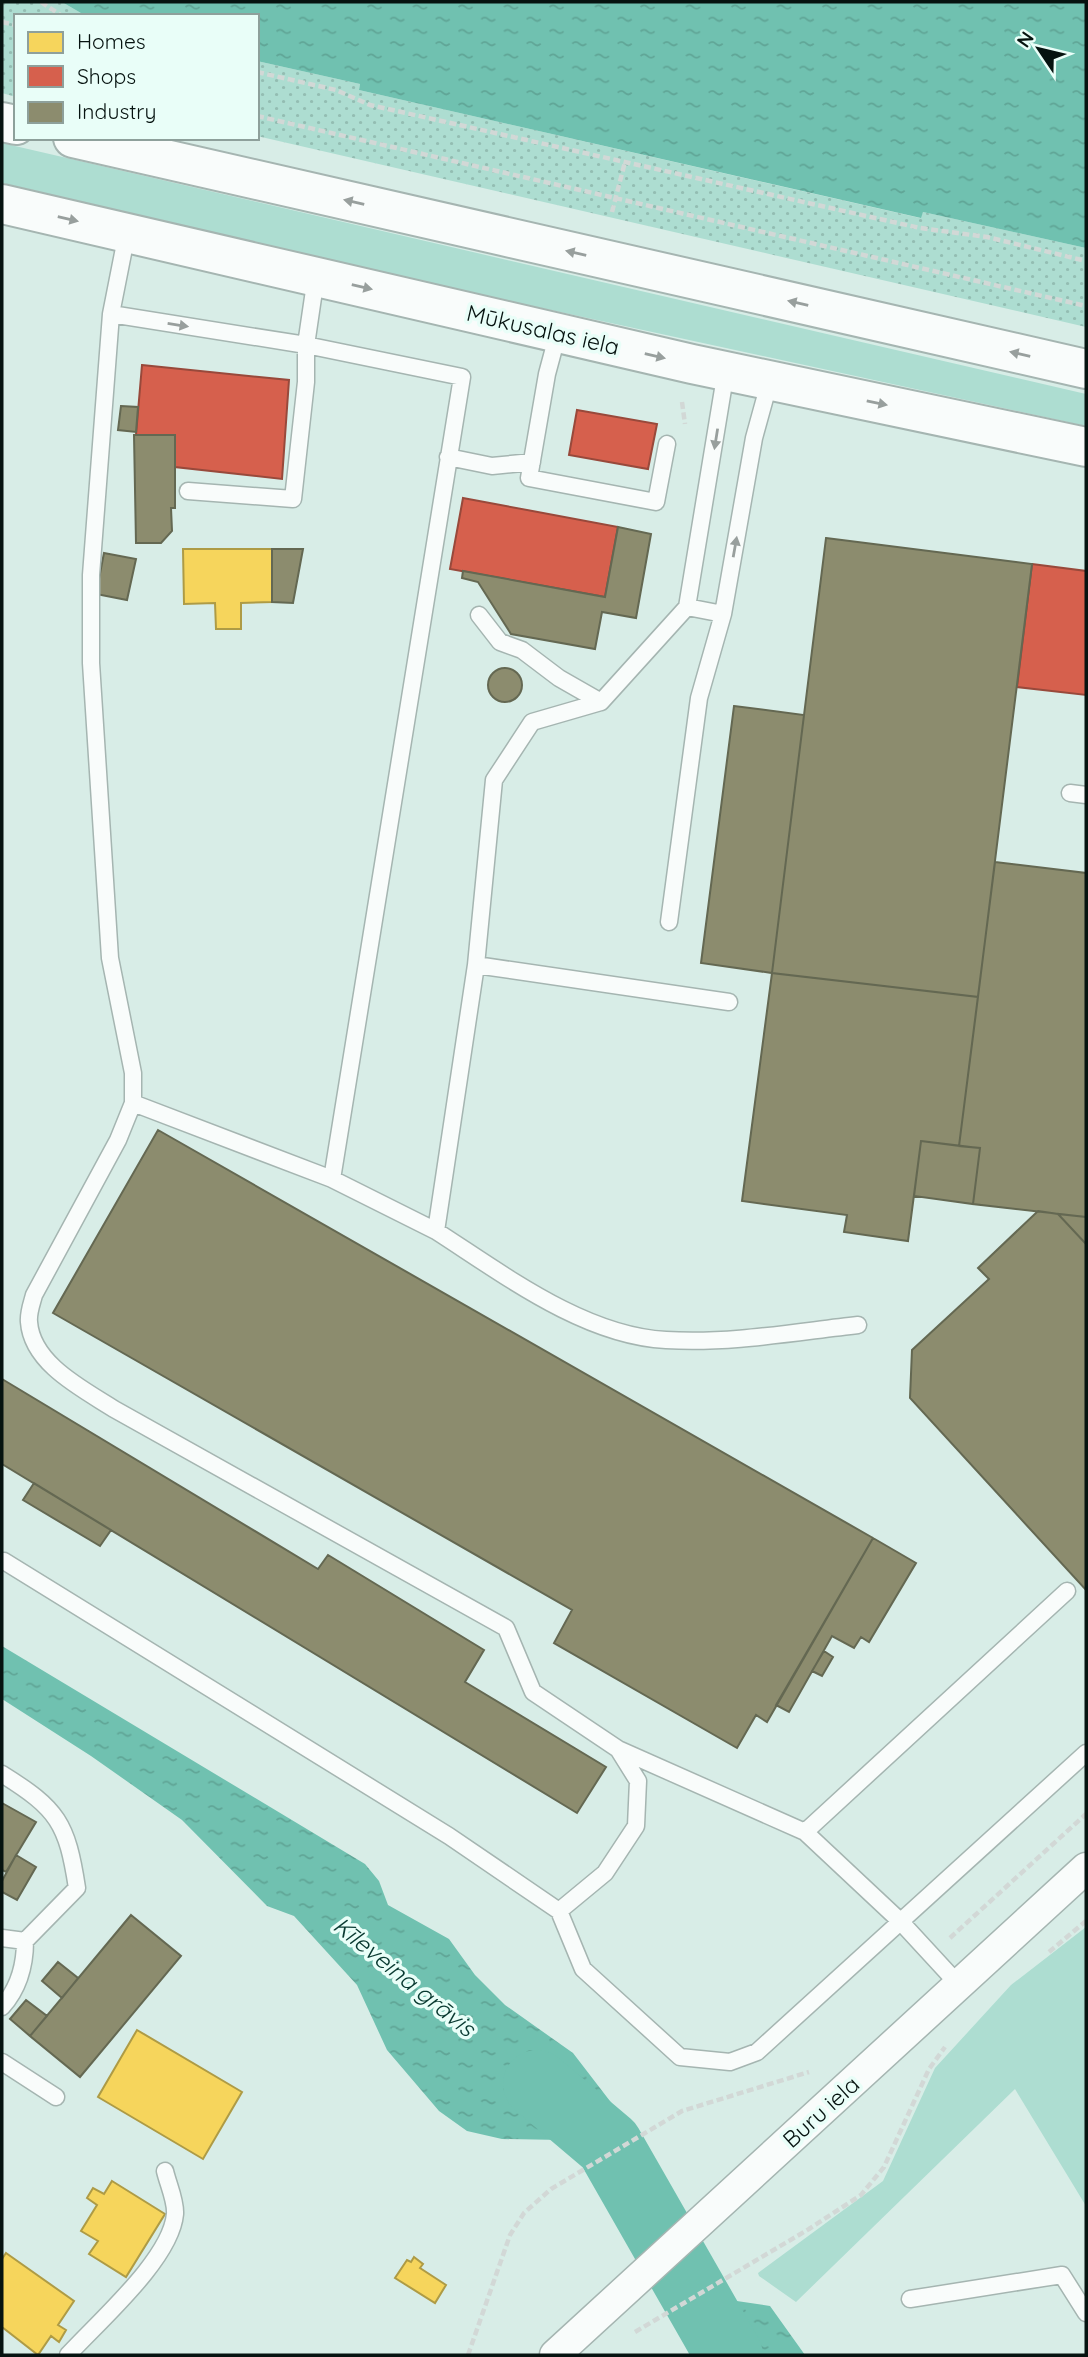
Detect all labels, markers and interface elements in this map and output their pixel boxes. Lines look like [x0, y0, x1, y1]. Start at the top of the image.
legend [14, 14, 259, 140]
north arrow [1004, 14, 1074, 84]
text: N [1011, 27, 1039, 52]
text: Homes [77, 28, 146, 54]
text: Shops [77, 63, 136, 89]
text: Industry [77, 98, 156, 124]
one-way arrow [343, 196, 365, 207]
one-way arrow [57, 214, 79, 225]
one-way arrow [565, 247, 587, 258]
one-way arrow [351, 282, 373, 293]
one-way arrow [787, 297, 809, 308]
street label: Mūkusalas iela [464, 298, 622, 361]
one-way arrow [167, 319, 189, 330]
one-way arrow [1009, 348, 1031, 359]
one-way arrow [644, 350, 666, 361]
one-way arrow [866, 397, 888, 408]
one-way arrow [710, 428, 721, 450]
one-way arrow [730, 536, 741, 558]
water label: Kīleveina grāvis [328, 1910, 483, 2044]
street label: Buru iela [776, 2070, 865, 2154]

